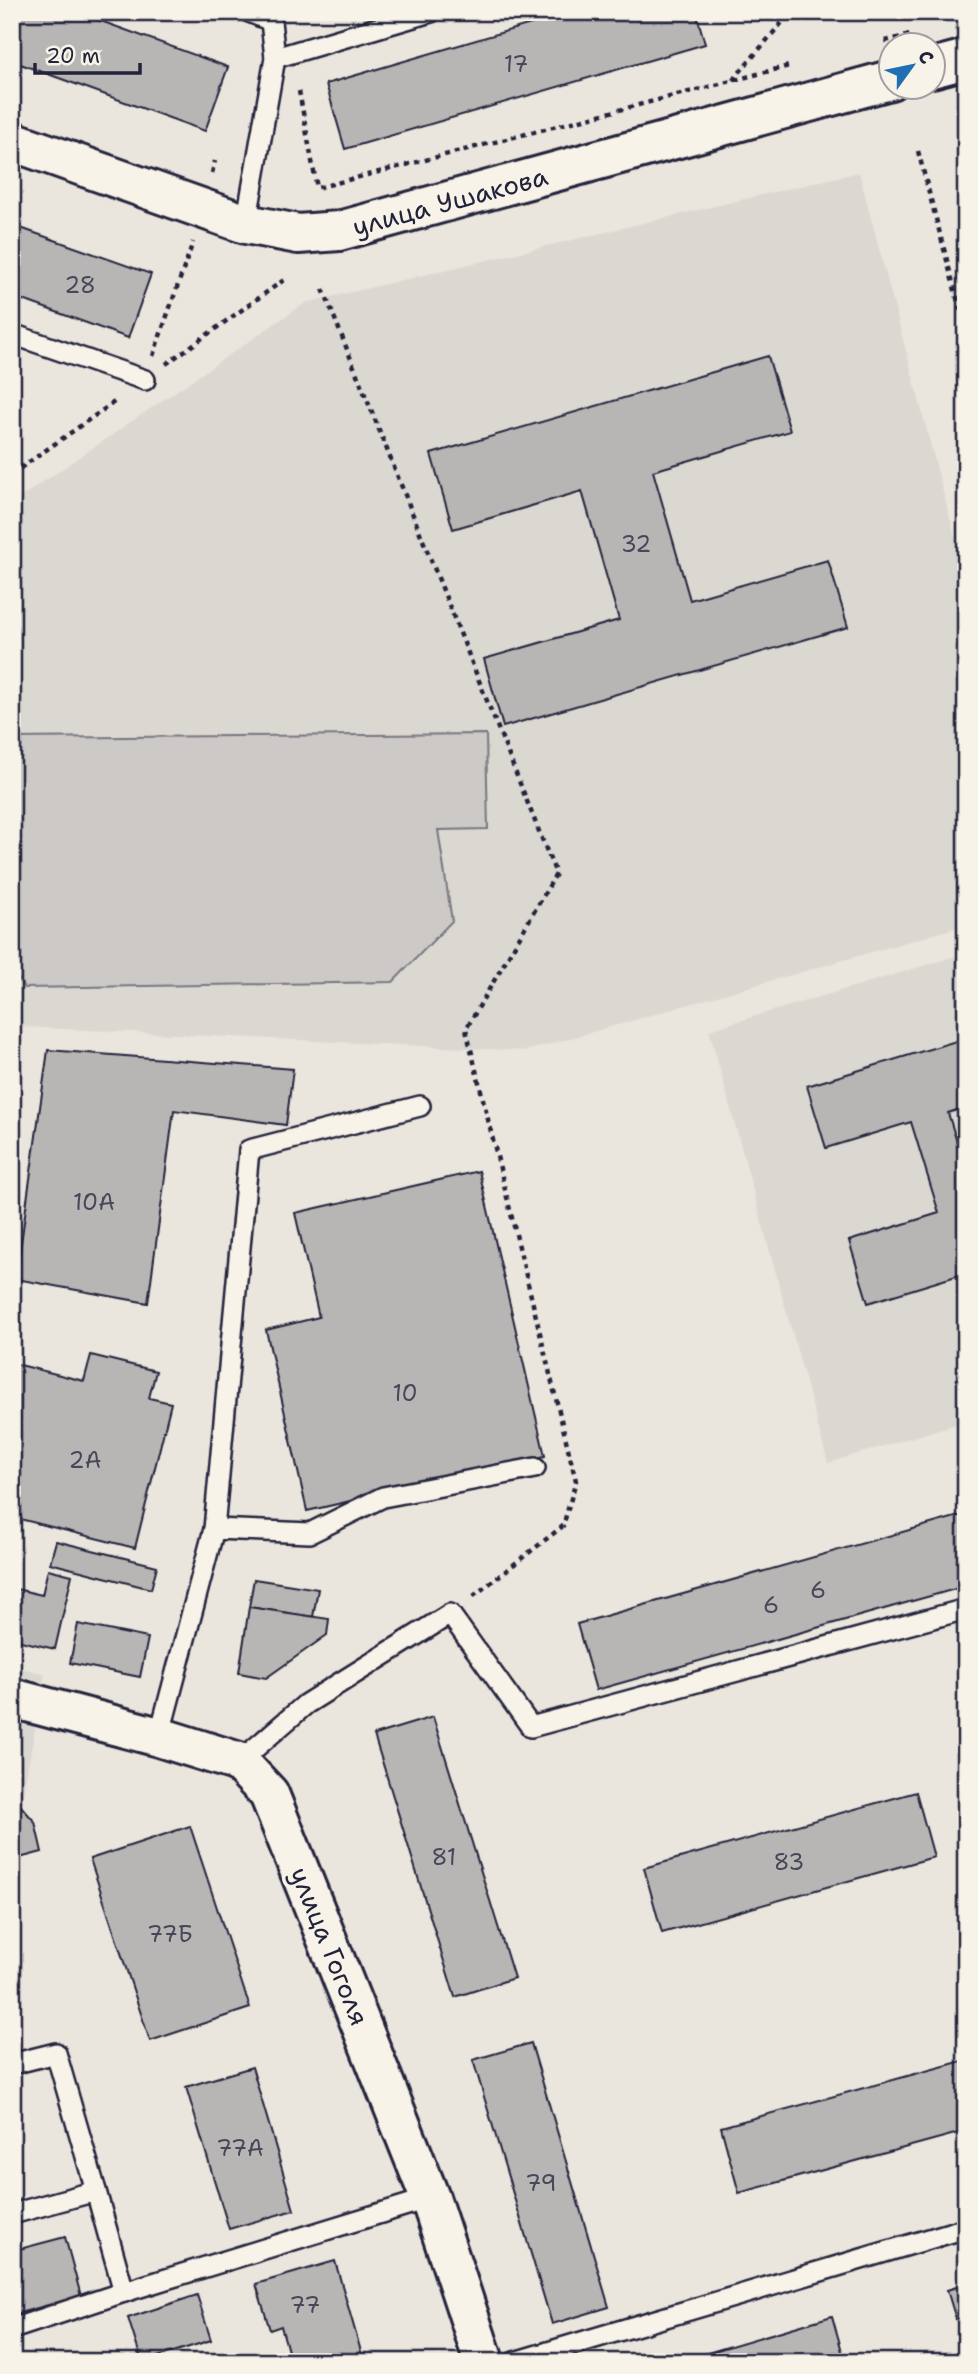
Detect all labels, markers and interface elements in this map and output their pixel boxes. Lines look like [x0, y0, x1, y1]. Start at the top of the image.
scale bar [35, 32, 140, 76]
north arrow [876, 32, 946, 102]
text: 20 m [46, 42, 100, 70]
text: С [912, 45, 939, 69]
house number: 17 [504, 49, 528, 79]
street label: улица Ушакова [348, 158, 552, 244]
house number: 28 [64, 270, 96, 300]
house number: 32 [621, 529, 651, 559]
house number: 10А [73, 1187, 115, 1217]
house number: 10 [392, 1378, 418, 1408]
house number: 2А [69, 1445, 101, 1475]
house number: 6 [810, 1575, 826, 1605]
house number: 6 [763, 1590, 779, 1620]
house number: 81 [432, 1842, 456, 1872]
house number: 83 [774, 1847, 804, 1877]
street label: улица Гоголя [282, 1862, 378, 2030]
house number: 77Б [147, 1919, 193, 1949]
house number: 77А [216, 2133, 264, 2163]
house number: 79 [525, 2168, 557, 2198]
house number: 77 [290, 2290, 320, 2320]

